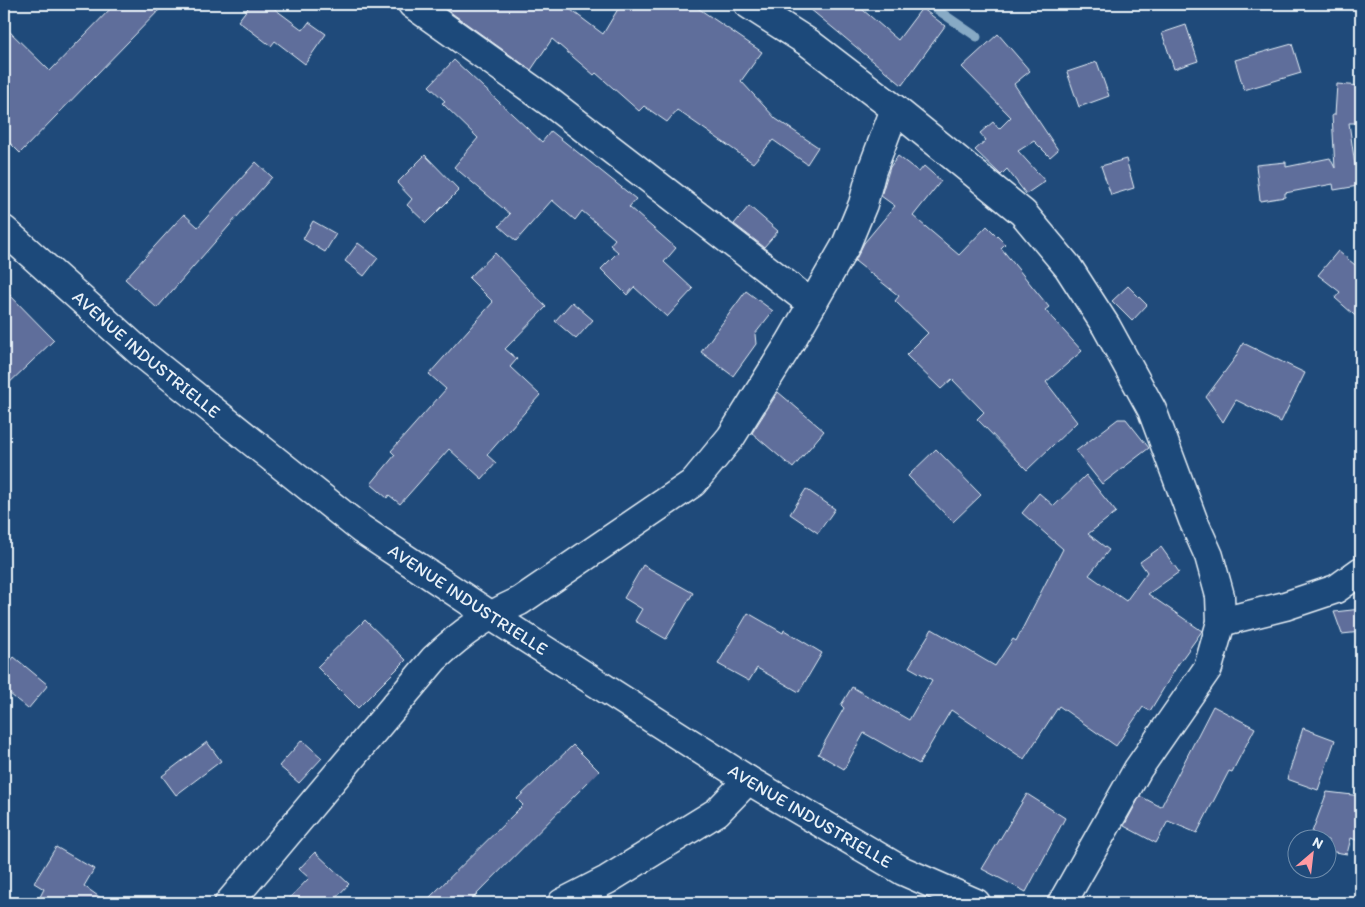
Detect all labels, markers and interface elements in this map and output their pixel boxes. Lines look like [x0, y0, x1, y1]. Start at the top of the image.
street label: AVENUE INDUSTRIELLE [68, 286, 225, 423]
street label: AVENUE INDUSTRIELLE [384, 539, 552, 660]
street label: AVENUE INDUSTRIELLE [724, 759, 896, 873]
north arrow [1288, 830, 1338, 880]
text: N [1310, 833, 1326, 853]

